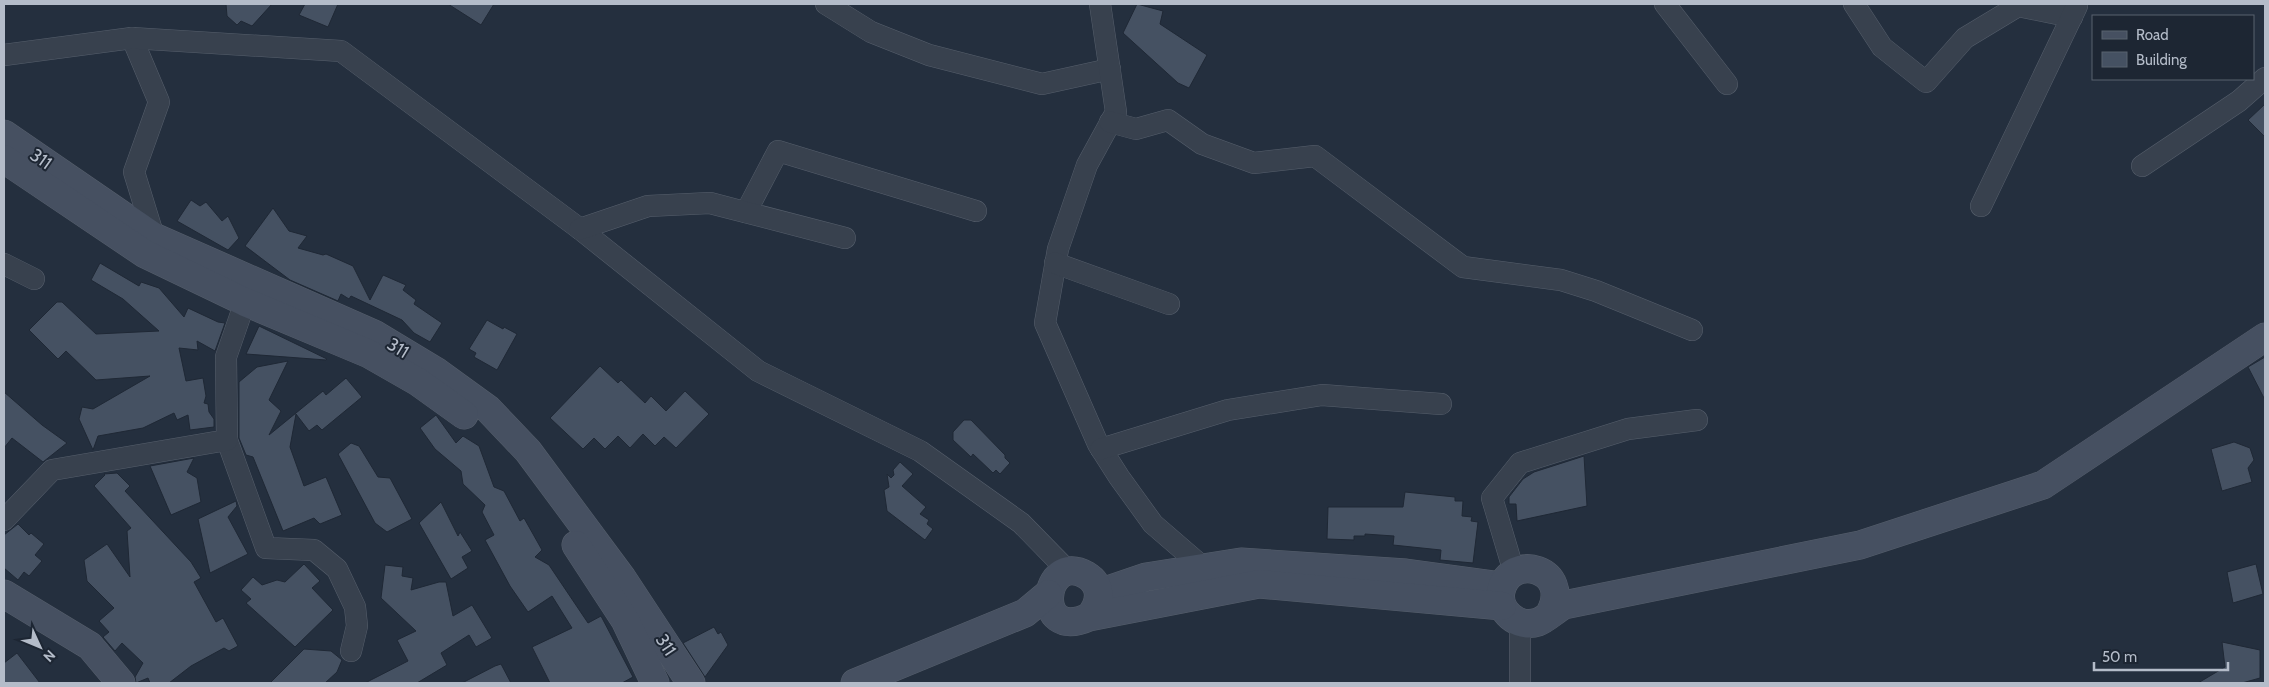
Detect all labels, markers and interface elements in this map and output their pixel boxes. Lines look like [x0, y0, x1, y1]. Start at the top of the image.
legend [2092, 15, 2254, 80]
text: Road [2136, 26, 2169, 44]
text: Building [2136, 51, 2187, 69]
street label: 311 [26, 144, 56, 174]
street label: 311 [383, 333, 413, 363]
north arrow [15, 622, 65, 672]
street label: 311 [651, 630, 681, 660]
scale bar [2094, 640, 2228, 672]
text: N [39, 646, 59, 666]
text: 50 m [2102, 648, 2137, 666]

